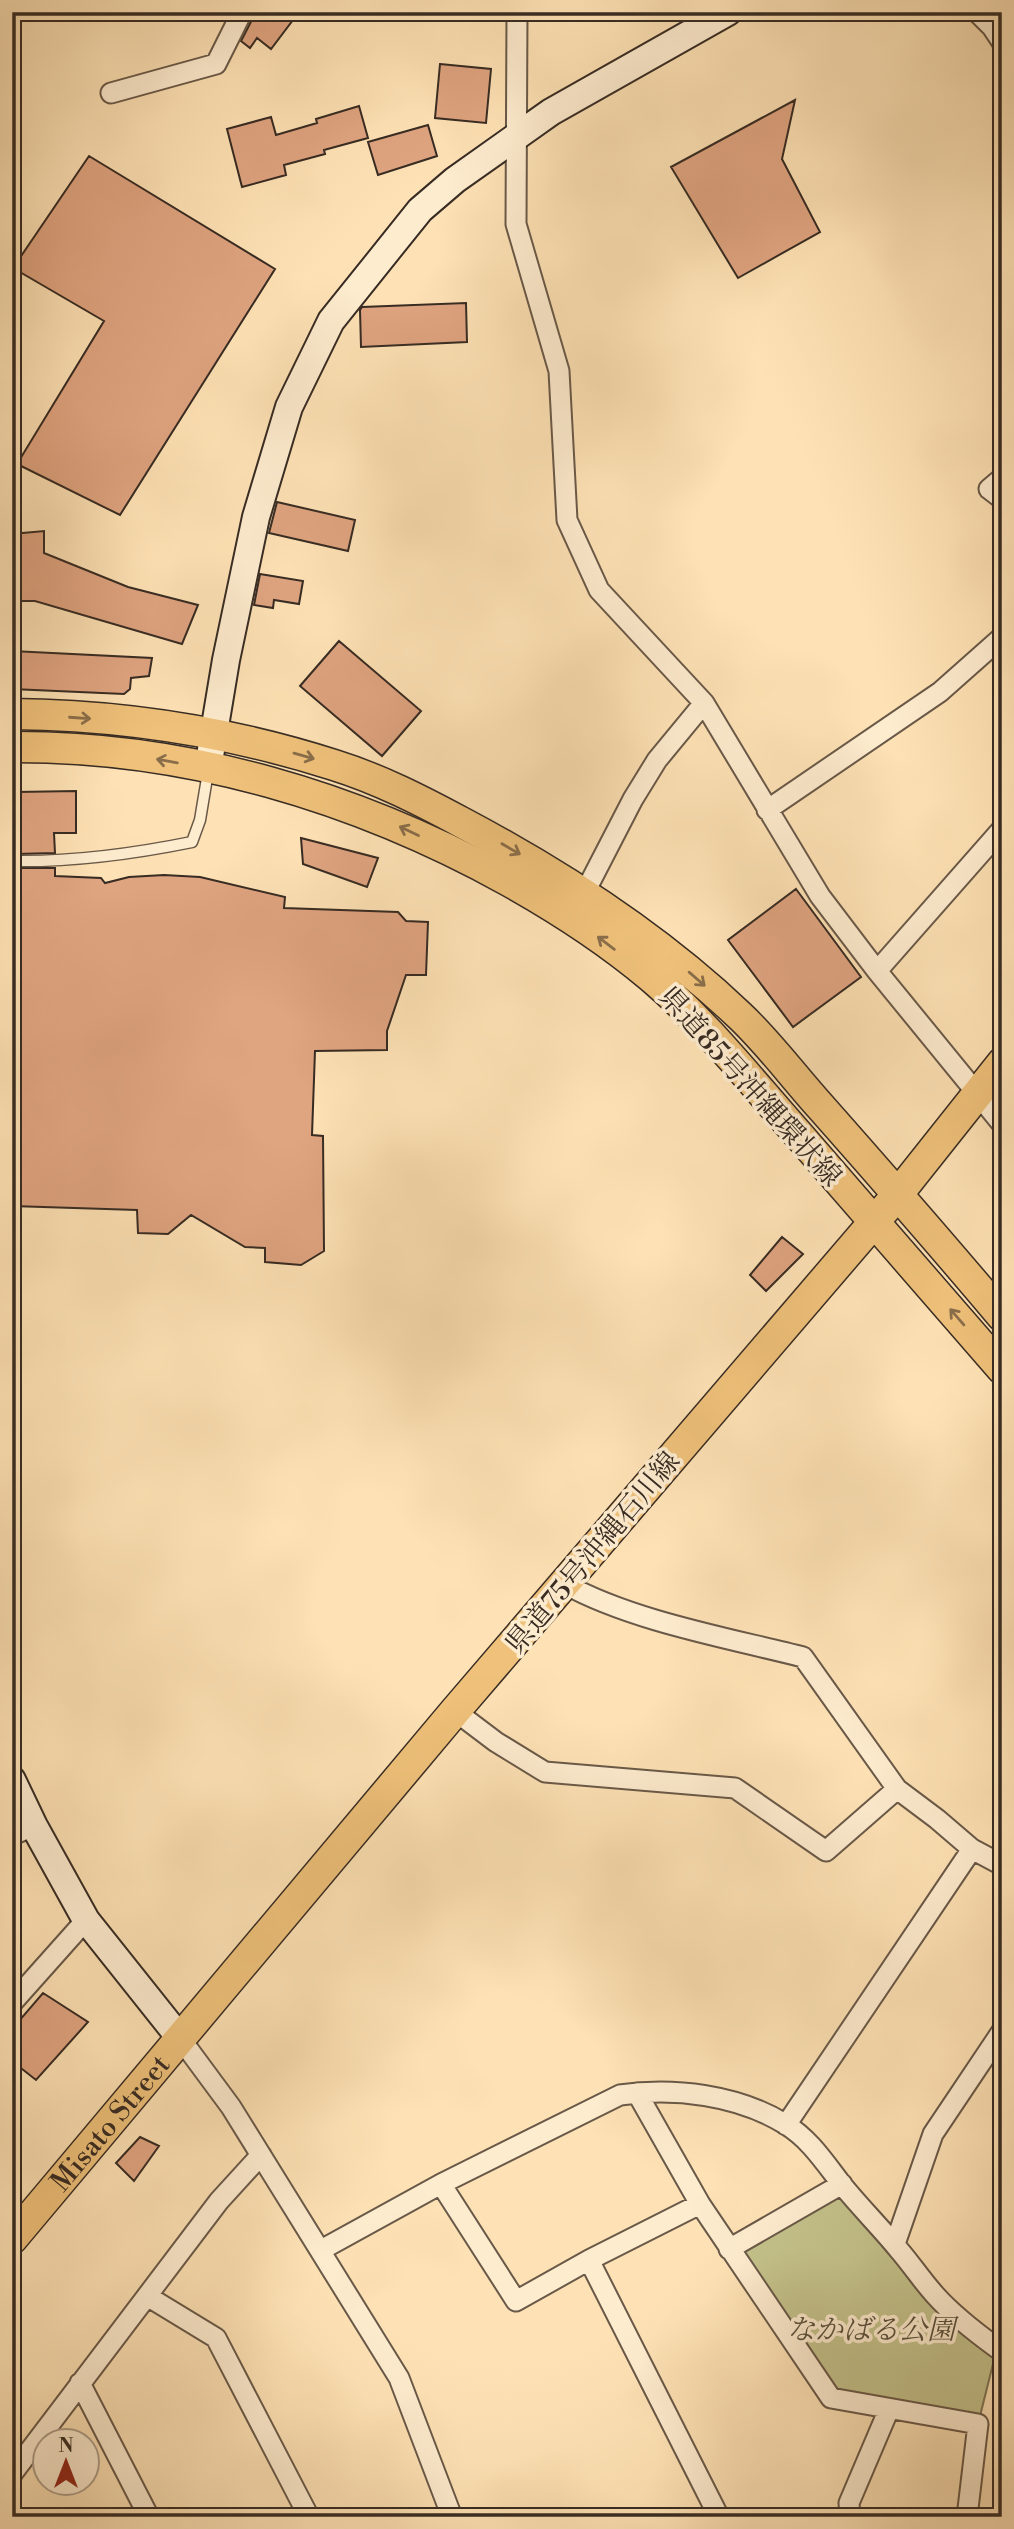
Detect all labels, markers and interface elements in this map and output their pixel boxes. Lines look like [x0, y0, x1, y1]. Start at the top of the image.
one-way arrow [69, 712, 91, 725]
one-way arrow [293, 751, 315, 764]
one-way arrow [157, 753, 179, 767]
one-way arrow [399, 823, 420, 837]
one-way arrow [500, 843, 521, 856]
one-way arrow [597, 936, 616, 950]
one-way arrow [688, 971, 706, 987]
street label: 県道85号沖縄環状線 [651, 980, 849, 1194]
one-way arrow [949, 1309, 965, 1327]
street label: 県道75号沖縄石川線 [498, 1445, 688, 1661]
street label: Misato Street [44, 2048, 178, 2199]
park label: なかばる公園 [787, 2313, 959, 2348]
north arrow [32, 2428, 102, 2498]
text: N [58, 2434, 74, 2458]

